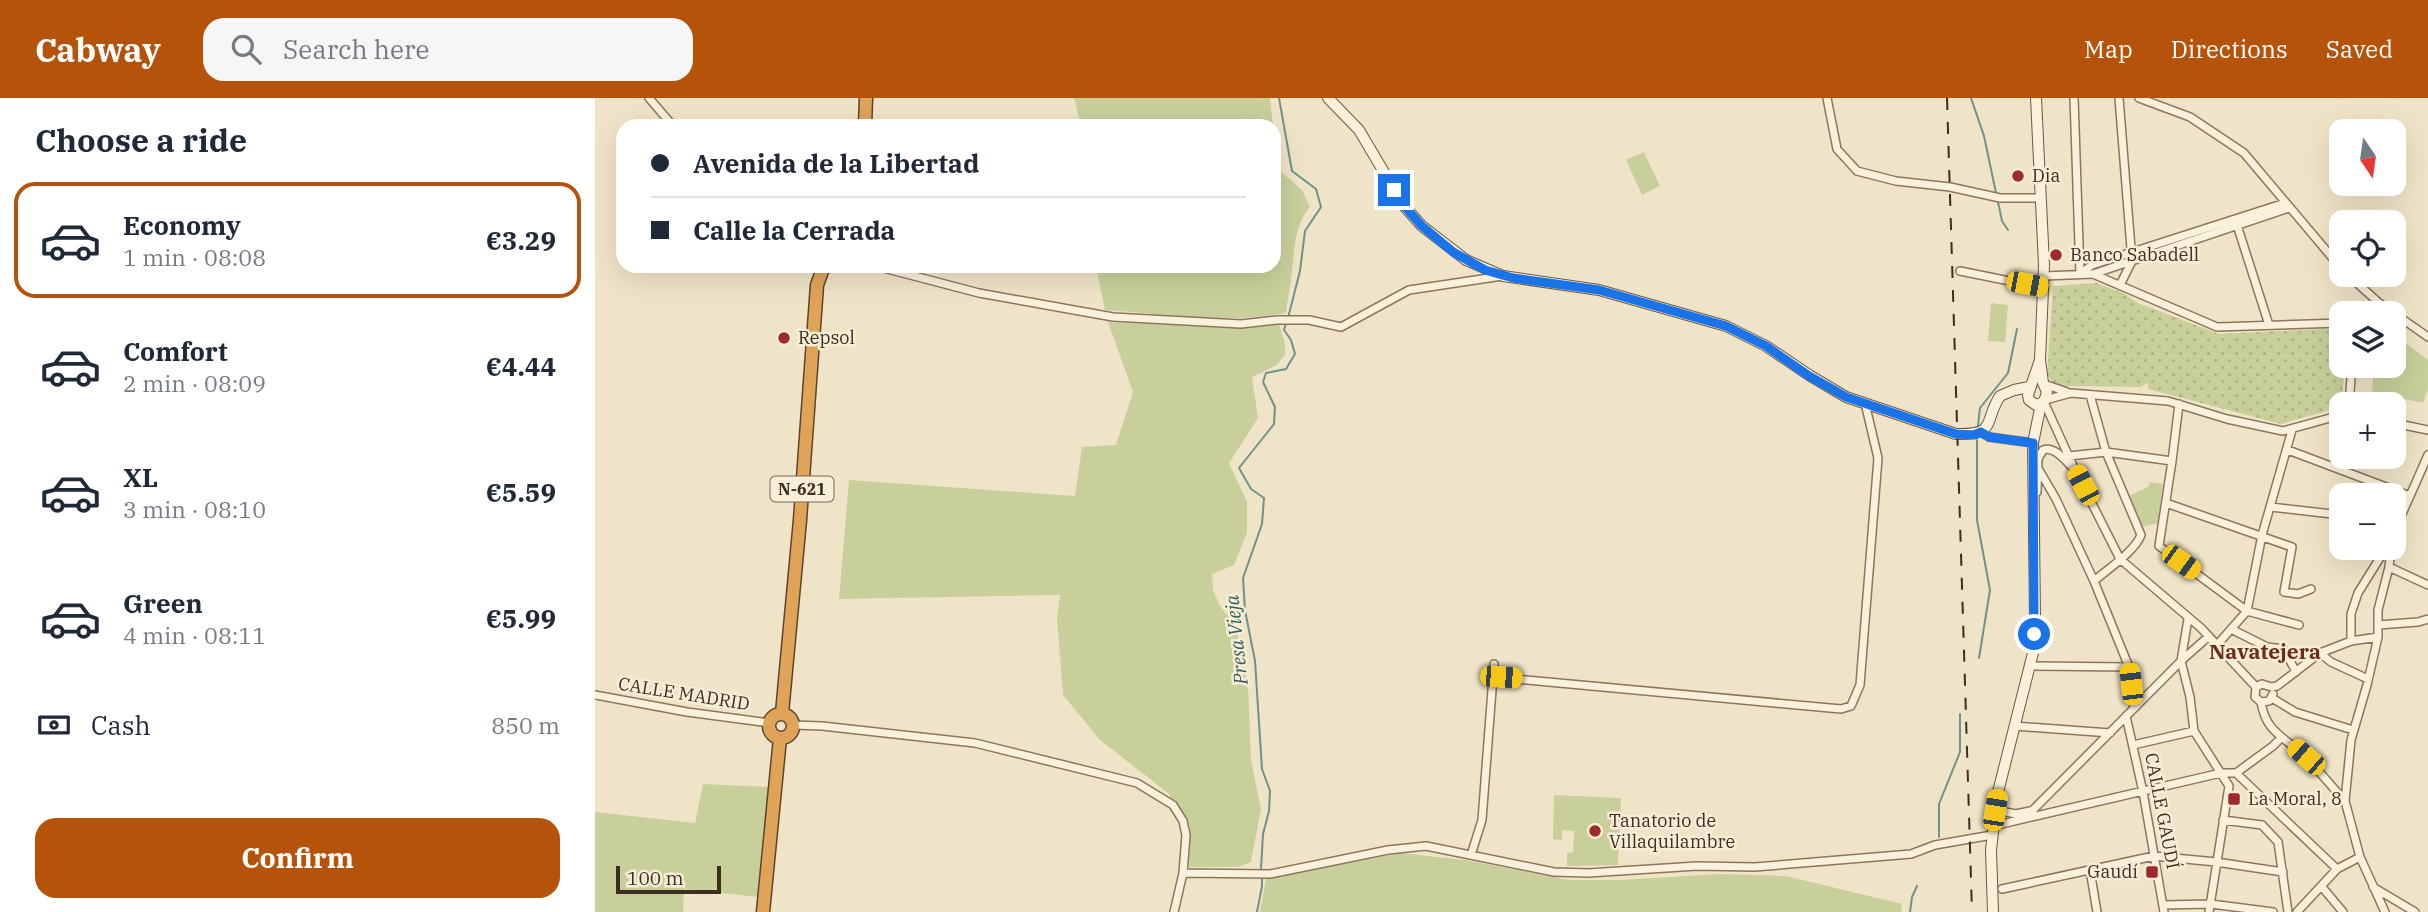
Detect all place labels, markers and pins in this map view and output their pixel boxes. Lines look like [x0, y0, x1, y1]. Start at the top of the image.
place label: Dia [2032, 164, 2060, 187]
marker: Dia [2010, 168, 2026, 184]
place label: Banco Sabadell [2070, 243, 2199, 266]
marker: Banco Sabadell [2048, 247, 2064, 263]
place label: Repsol [798, 326, 855, 349]
marker: Repsol [776, 330, 792, 346]
place label: La Moral, 8 [2248, 787, 2342, 810]
marker: La Moral, 8 [2226, 791, 2242, 807]
place label: Tanatorio de Villaquilambre [1609, 809, 1735, 853]
marker: Tanatorio de Villaquilambre [1587, 823, 1603, 839]
place label: Gaudí [2087, 860, 2138, 883]
marker: Gaudí [2144, 864, 2160, 880]

